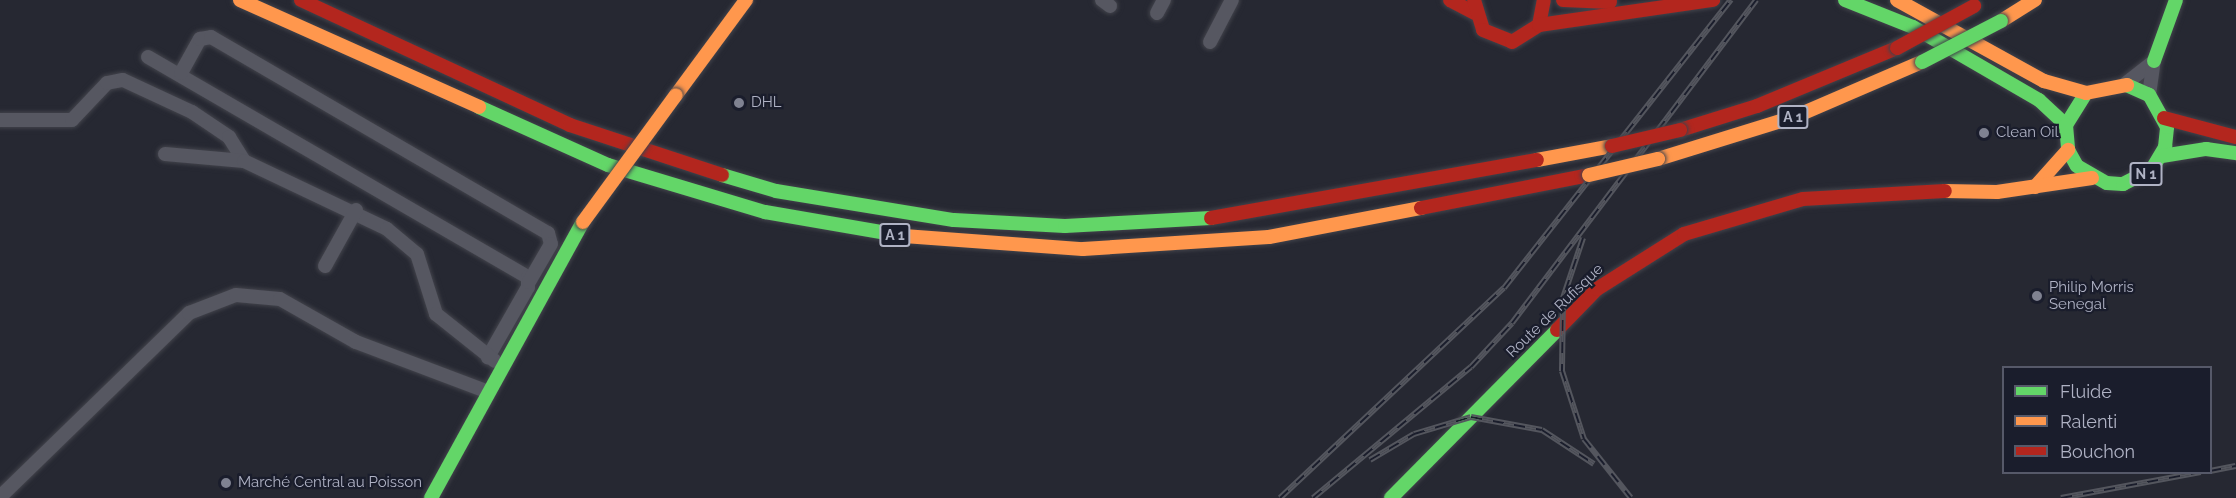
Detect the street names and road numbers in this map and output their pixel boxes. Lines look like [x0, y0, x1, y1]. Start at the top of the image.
road number: A 1 [1776, 106, 1810, 128]
road number: N 1 [2130, 163, 2162, 185]
road number: A 1 [878, 224, 912, 246]
street label: Route de Rufisque [1503, 260, 1607, 362]

